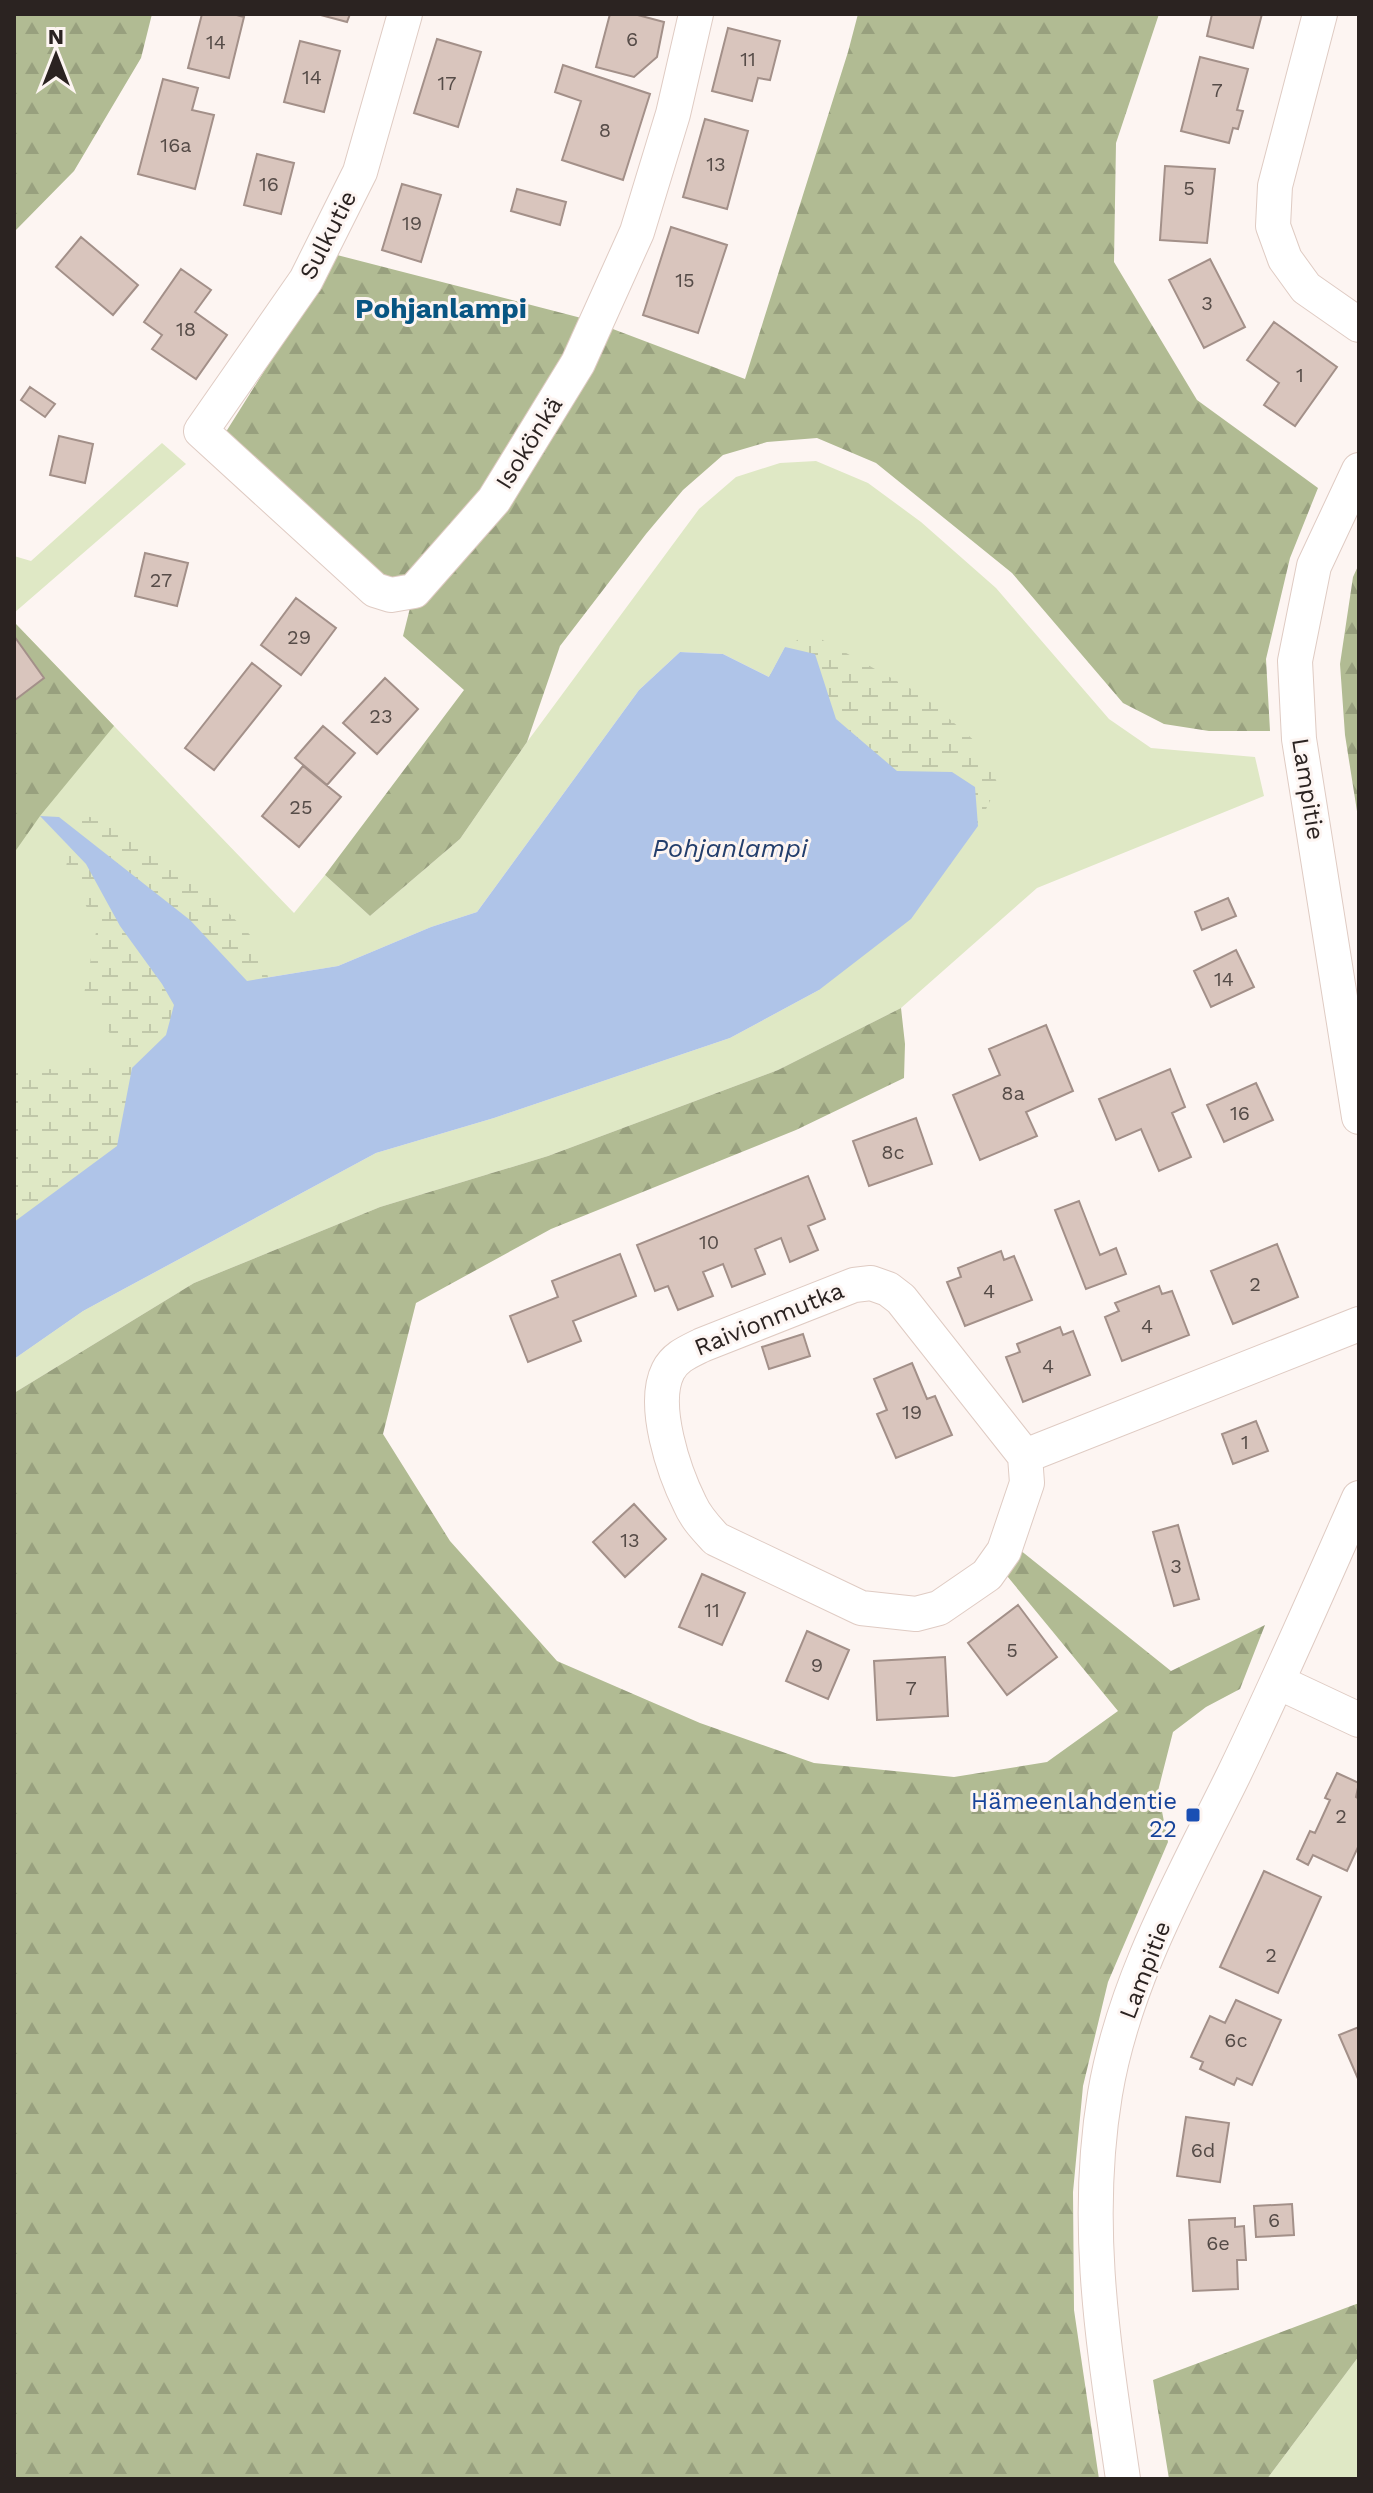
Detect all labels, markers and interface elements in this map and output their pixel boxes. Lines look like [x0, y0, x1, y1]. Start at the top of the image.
north arrow [16, 16, 96, 96]
text: N [48, 24, 64, 49]
house number: 6 [626, 27, 638, 51]
house number: 14 [206, 30, 226, 54]
house number: 11 [740, 47, 756, 71]
house number: 14 [302, 65, 322, 89]
house number: 17 [437, 71, 457, 95]
house number: 7 [1211, 78, 1223, 102]
house number: 8 [599, 118, 611, 142]
house number: 16a [160, 133, 192, 157]
house number: 13 [706, 152, 726, 176]
house number: 16 [259, 172, 279, 196]
house number: 5 [1183, 176, 1195, 200]
street label: Sulkutie [294, 186, 362, 284]
house number: 19 [402, 211, 422, 235]
house number: 15 [675, 268, 695, 292]
house number: 3 [1201, 291, 1213, 315]
district label: Pohjanlampi [355, 292, 527, 325]
house number: 18 [176, 317, 196, 341]
house number: 1 [1296, 363, 1304, 387]
street label: Isokönkä [490, 392, 568, 494]
house number: 27 [150, 568, 172, 592]
house number: 29 [287, 625, 311, 649]
house number: 23 [369, 704, 393, 728]
street label: Lampitie [1286, 736, 1330, 842]
house number: 25 [289, 795, 313, 819]
water label: Pohjanlampi [652, 833, 809, 863]
house number: 14 [1214, 967, 1234, 991]
house number: 8a [1001, 1081, 1025, 1105]
house number: 16 [1230, 1101, 1250, 1125]
house number: 8c [881, 1140, 905, 1164]
house number: 10 [699, 1230, 719, 1254]
house number: 2 [1249, 1272, 1261, 1296]
street label: Raivionmutka [690, 1276, 848, 1362]
house number: 4 [983, 1279, 995, 1303]
house number: 4 [1141, 1314, 1153, 1338]
house number: 4 [1042, 1354, 1054, 1378]
house number: 19 [902, 1400, 922, 1424]
house number: 1 [1241, 1430, 1249, 1454]
house number: 13 [620, 1528, 640, 1552]
house number: 3 [1170, 1554, 1182, 1578]
house number: 11 [704, 1598, 720, 1622]
house number: 5 [1006, 1638, 1018, 1662]
house number: 9 [811, 1653, 823, 1677]
house number: 7 [905, 1676, 917, 1700]
place label: Hämeenlahdentie 22 [971, 1787, 1177, 1843]
house number: 2 [1335, 1804, 1347, 1828]
marker: Hämeenlahdentie 22 [1184, 1806, 1202, 1824]
street label: Lampitie [1114, 1917, 1176, 2023]
house number: 2 [1265, 1943, 1277, 1967]
house number: 6c [1224, 2028, 1248, 2052]
house number: 6d [1191, 2138, 1215, 2162]
house number: 6 [1268, 2208, 1280, 2232]
house number: 6e [1206, 2231, 1230, 2255]

